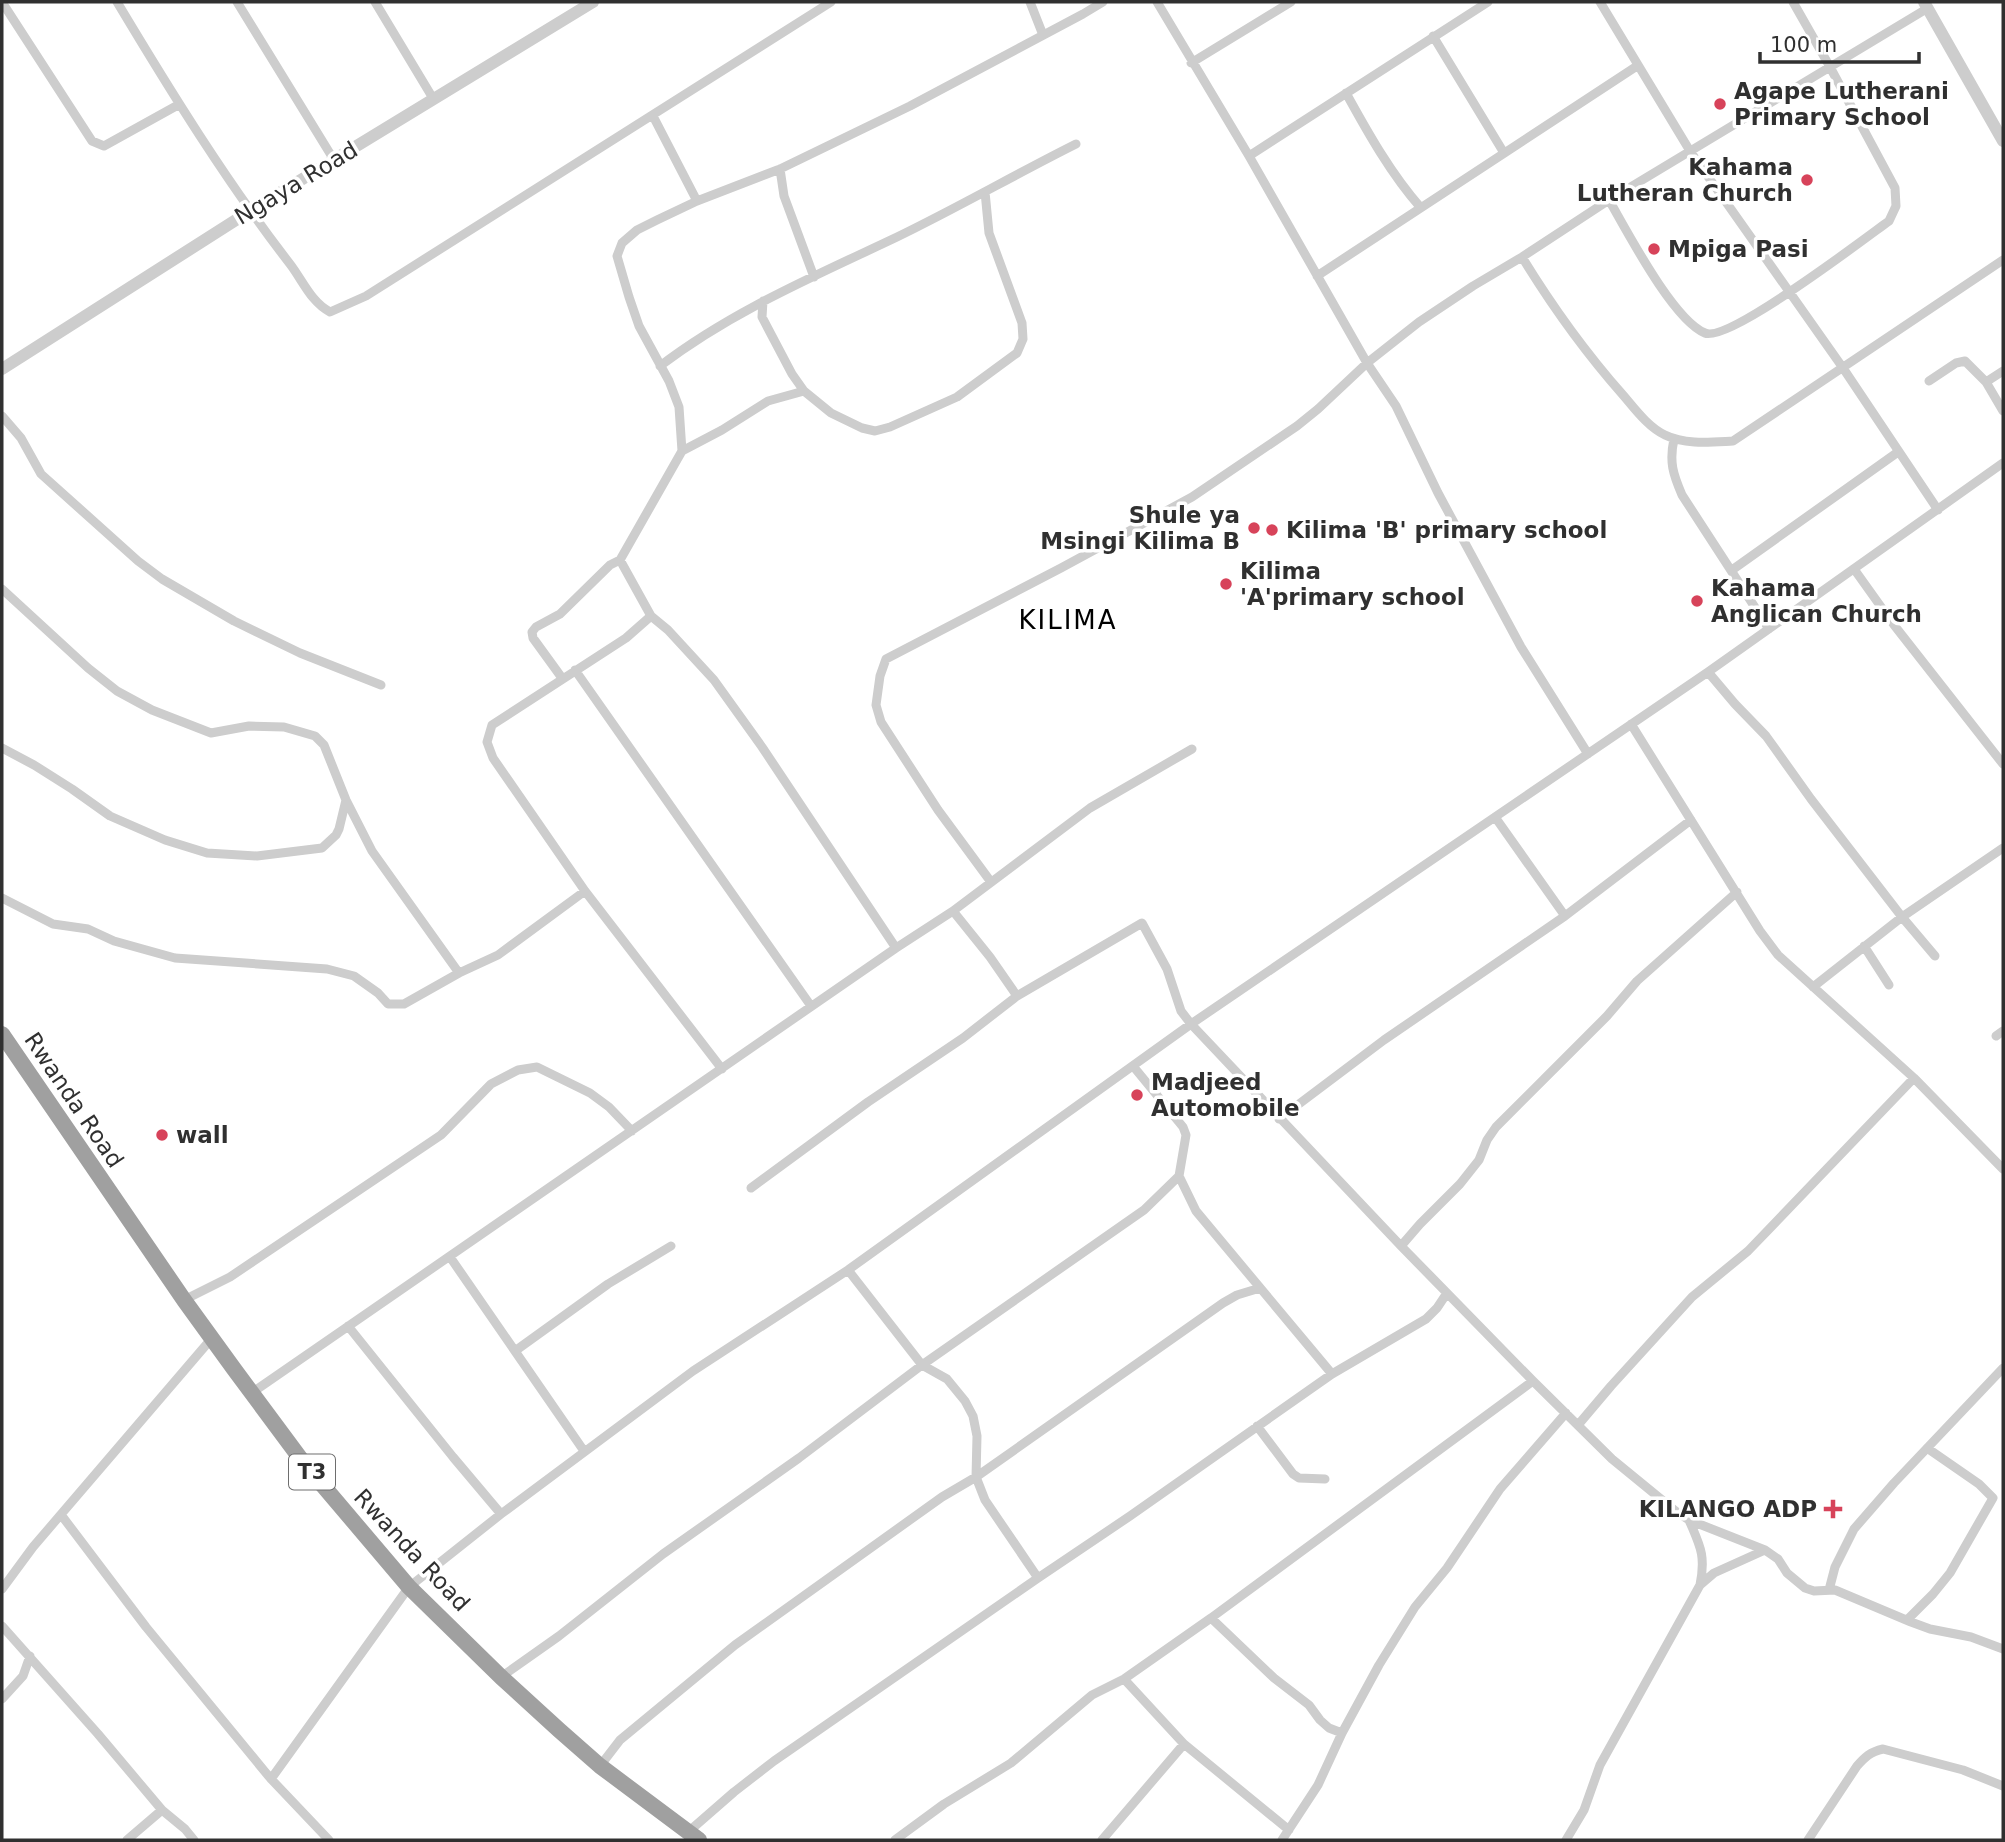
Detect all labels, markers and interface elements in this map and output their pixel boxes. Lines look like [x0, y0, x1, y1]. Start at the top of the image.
scale bar [1760, 21, 1919, 65]
text: 100 m [1770, 33, 1837, 57]
place label: Agape Lutherani Primary School [1734, 78, 1949, 130]
marker: Agape Lutherani Primary School [1712, 96, 1728, 112]
street label: Ngaya Road [230, 136, 362, 230]
place label: Kahama Lutheran Church [1577, 154, 1793, 206]
marker: Kahama Lutheran Church [1799, 172, 1815, 188]
place label: Mpiga Pasi [1668, 236, 1809, 262]
marker: Mpiga Pasi [1646, 241, 1662, 257]
place label: Shule ya Msingi Kilima B [1040, 502, 1240, 554]
place label: Kilima 'B' primary school [1286, 517, 1607, 543]
marker: Shule ya Msingi Kilima B [1246, 520, 1262, 536]
marker: Kilima 'B' primary school [1264, 522, 1280, 538]
place label: Kilima 'A'primary school [1240, 558, 1465, 610]
place label: Kahama Anglican Church [1711, 575, 1922, 627]
marker: Kilima 'A'primary school [1218, 576, 1234, 592]
marker: Kahama Anglican Church [1689, 593, 1705, 609]
district label: KILIMA [1018, 605, 1118, 635]
street label: Rwanda Road [19, 1028, 129, 1172]
place label: Madjeed Automobile [1151, 1069, 1300, 1121]
marker: Madjeed Automobile [1129, 1087, 1145, 1103]
place label: wall [176, 1122, 229, 1148]
marker: wall [154, 1127, 170, 1143]
road number: T3 [289, 1454, 335, 1490]
street label: Rwanda Road [349, 1484, 475, 1616]
place label: KILANGO ADP [1639, 1496, 1817, 1522]
marker: KILANGO ADP [1823, 1499, 1843, 1519]

